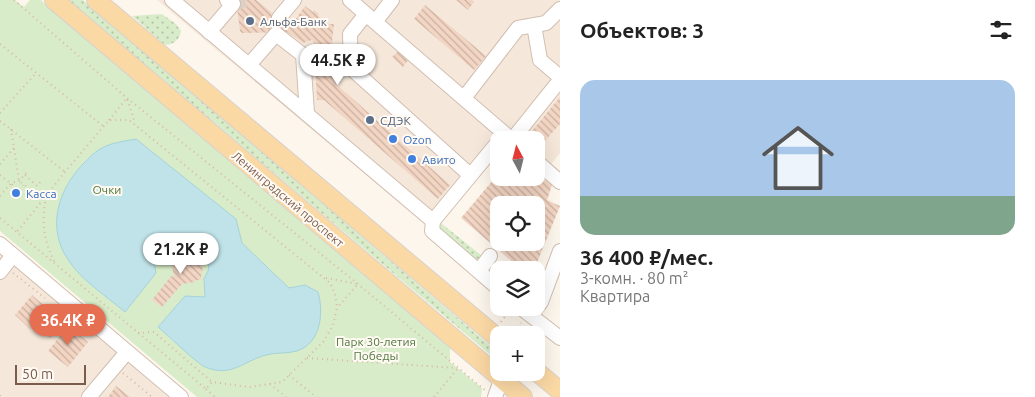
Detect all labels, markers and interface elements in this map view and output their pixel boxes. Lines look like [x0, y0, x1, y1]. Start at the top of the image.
marker: Альфа-Банк [244, 15, 256, 27]
place label: Альфа-Банк [260, 15, 327, 28]
icon: filters [987, 16, 1015, 44]
text: Объектов: 3 [580, 18, 704, 42]
pin: 44.5K ₽ [292, 44, 384, 86]
text: 44.5K ₽ [311, 51, 365, 69]
icon: home [753, 113, 843, 203]
marker: СДЭК [364, 114, 376, 126]
place label: СДЭК [380, 114, 411, 127]
north arrow [490, 131, 545, 186]
map controls [490, 131, 545, 381]
marker: Ozon [387, 133, 399, 145]
place label: Ozon [403, 133, 432, 146]
street label: Ленинградский проспект [230, 149, 347, 250]
marker: Авито [406, 153, 418, 165]
place label: Авито [422, 153, 456, 166]
park label: Очки [93, 183, 121, 196]
marker: Касса [10, 187, 22, 199]
place label: Касса [26, 187, 57, 200]
button: locate [490, 196, 545, 251]
pin: 21.2K ₽ [135, 232, 227, 275]
text: 21.2K ₽ [154, 240, 208, 258]
text: 36 400 ₽/мес. [580, 245, 713, 269]
button: layers [490, 261, 545, 316]
text: 3-комн. · 80 m² [580, 269, 688, 287]
text: Квартира [580, 287, 650, 305]
pin: 36.4K ₽ [22, 304, 114, 346]
text: 36.4K ₽ [41, 311, 95, 329]
button: + [490, 326, 545, 381]
park label: Парк 30-летия Победы [336, 335, 416, 362]
scale bar [15, 362, 86, 385]
text: 50 m [22, 366, 53, 382]

